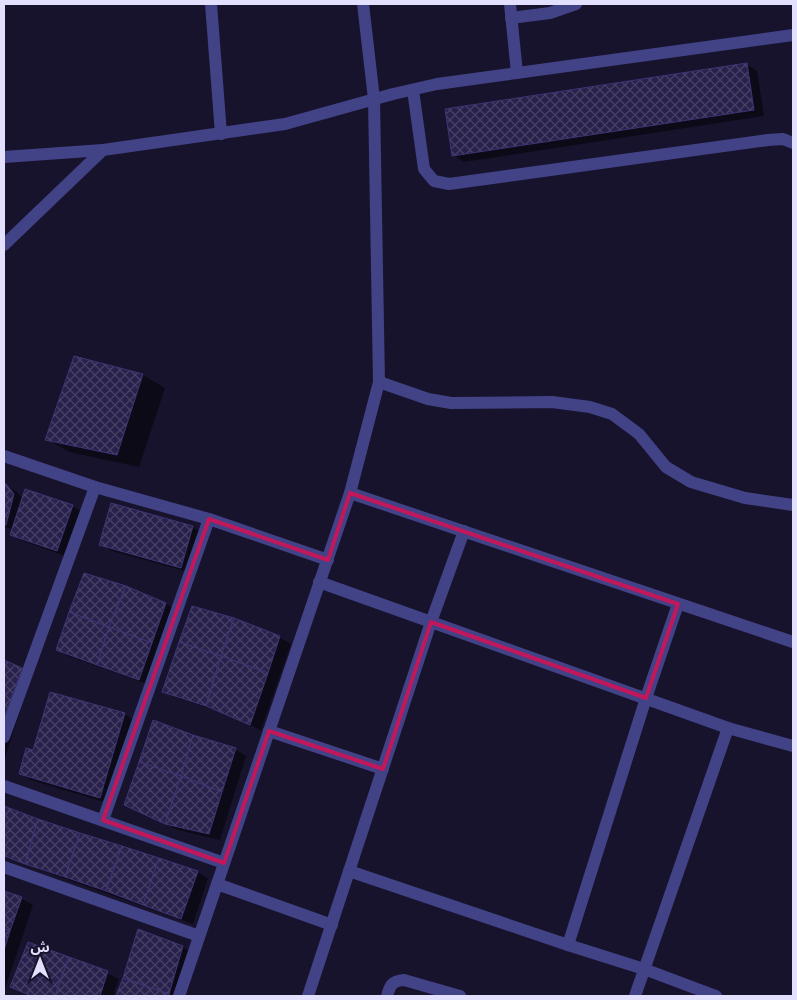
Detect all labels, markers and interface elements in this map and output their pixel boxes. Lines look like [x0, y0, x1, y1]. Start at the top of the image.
north arrow [15, 935, 65, 985]
text: ش [30, 938, 50, 956]

